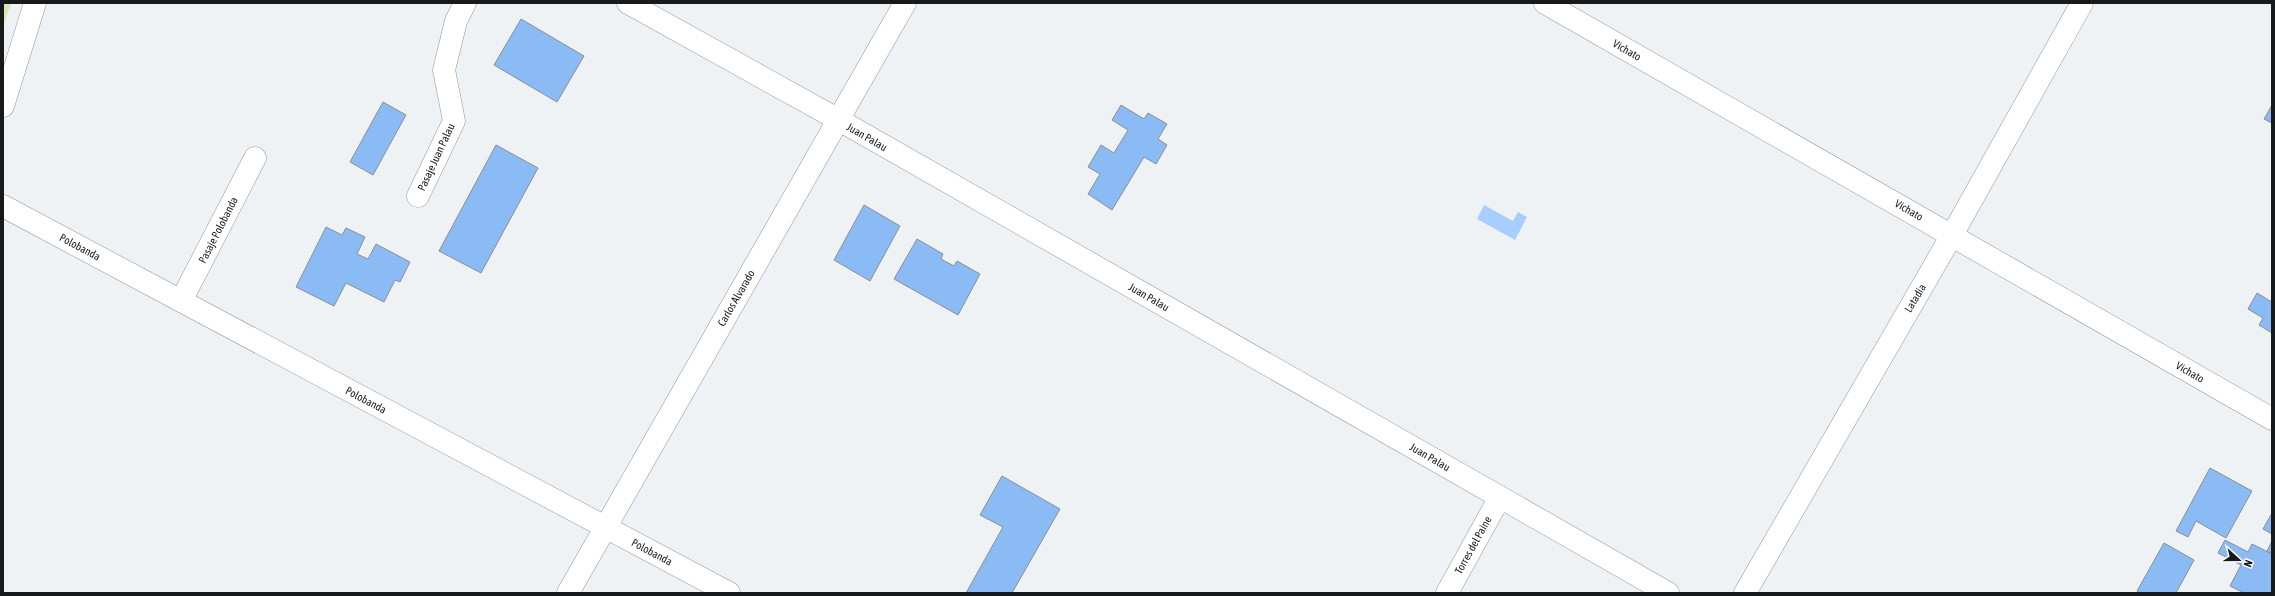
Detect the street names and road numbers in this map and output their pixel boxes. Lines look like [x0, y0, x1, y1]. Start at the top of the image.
street label: Vichato [1611, 37, 1643, 63]
street label: Juan Palau [845, 121, 889, 153]
street label: Pasaje Juan Palau [415, 122, 457, 192]
street label: Pasaje Polobanda [196, 195, 240, 265]
street label: Vichato [1893, 197, 1925, 223]
street label: Polobanda [58, 231, 102, 263]
street label: Carlos Alvarado [715, 268, 757, 328]
street label: Juan Palau [1127, 281, 1171, 313]
street label: Latadía [1902, 282, 1928, 314]
street label: Vichato [2174, 359, 2206, 385]
street label: Polobanda [344, 384, 388, 416]
street label: Juan Palau [1408, 441, 1452, 473]
street label: Torres del Paine [1452, 514, 1494, 576]
street label: Polobanda [630, 536, 674, 568]

